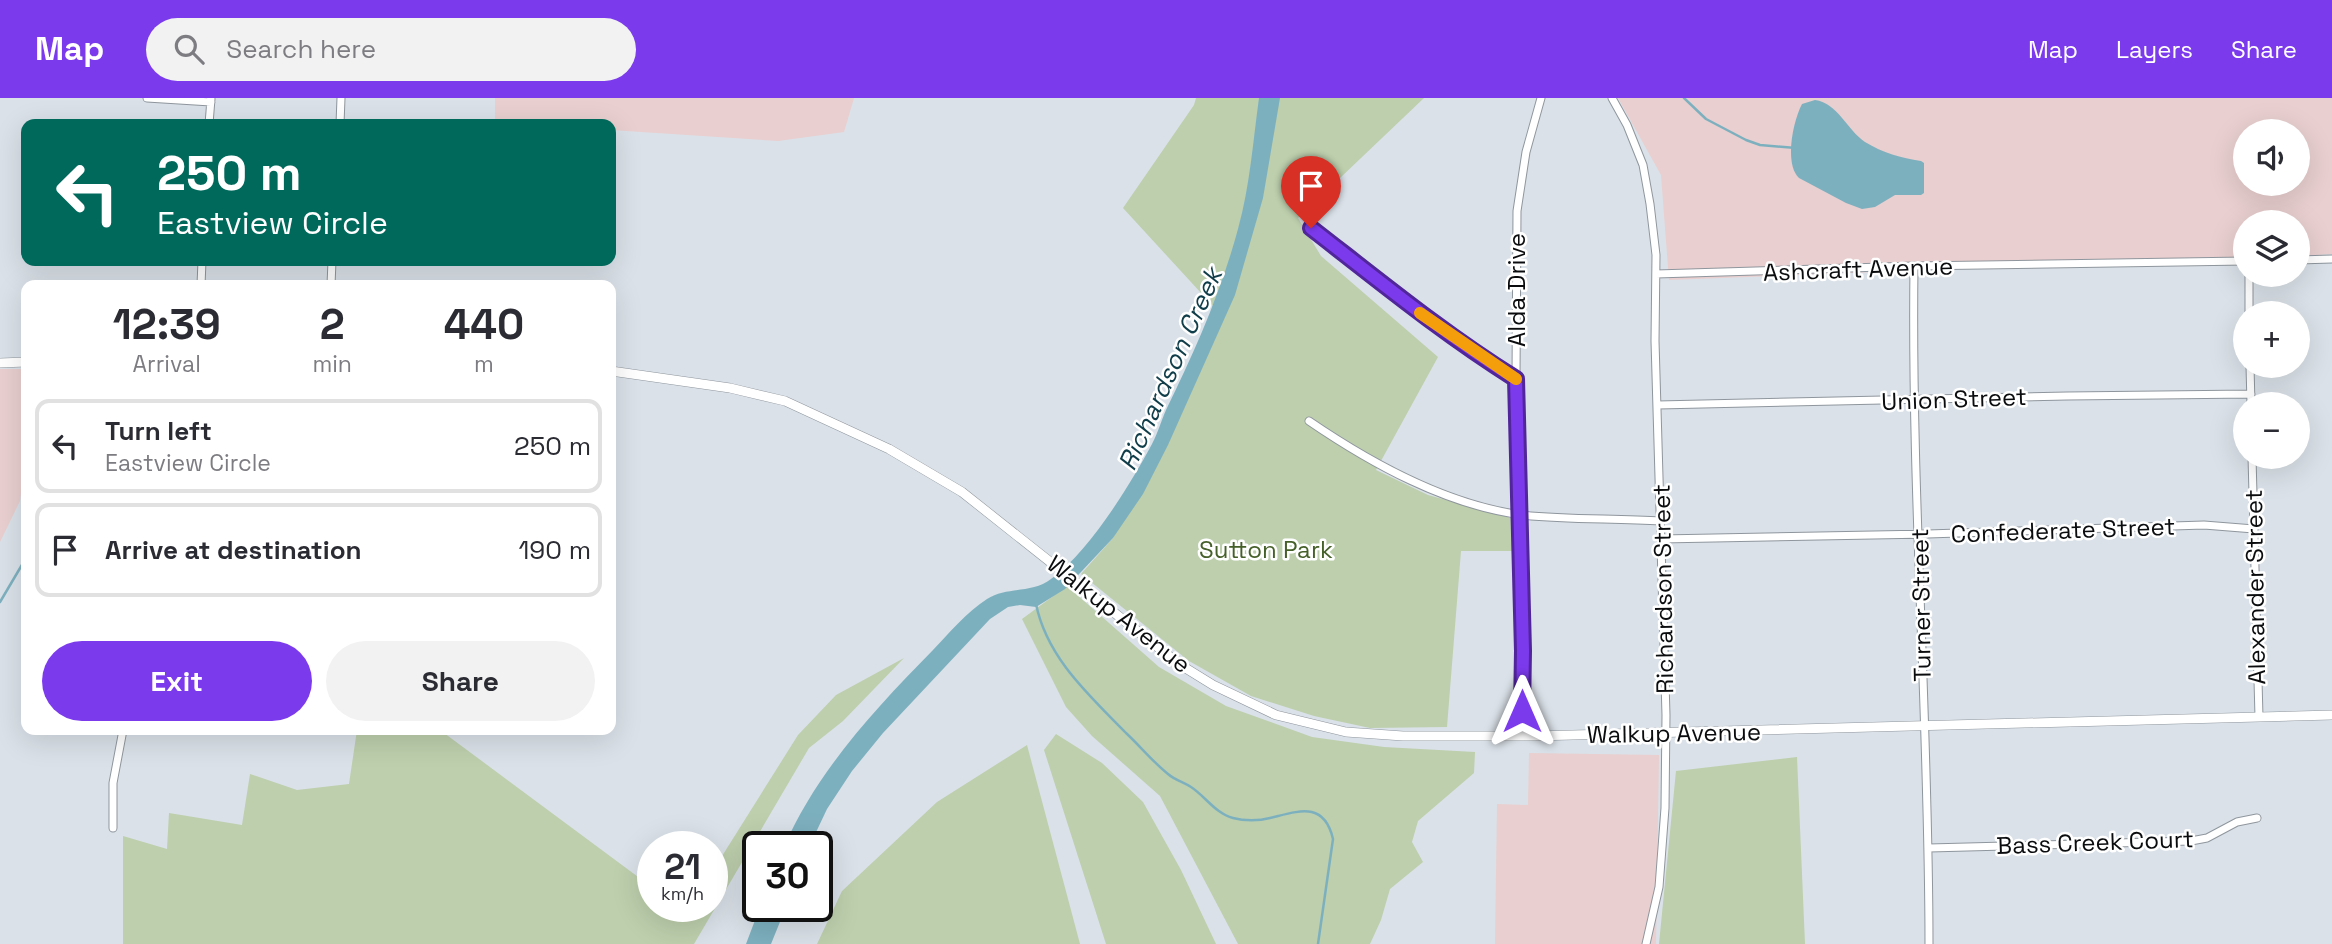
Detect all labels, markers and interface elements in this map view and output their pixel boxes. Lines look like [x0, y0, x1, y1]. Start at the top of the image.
search box [146, 18, 636, 81]
text: Map [35, 28, 104, 70]
icon: search [170, 30, 208, 68]
text: Search here [226, 32, 376, 66]
text: Map [2028, 34, 2078, 65]
text: Layers [2116, 34, 2193, 65]
text: Share [2231, 34, 2297, 65]
map controls [2233, 119, 2310, 469]
button: sound [2233, 119, 2310, 196]
text: 250 m [157, 142, 302, 204]
icon: left [42, 147, 133, 238]
pin [1281, 156, 1341, 228]
icon: arrive [1292, 167, 1330, 205]
text: Eastview Circle [157, 203, 388, 243]
button: layers [2233, 210, 2310, 287]
street label: Alda Drive [1501, 233, 1532, 347]
street label: Ashcraft Avenue [1762, 250, 1954, 288]
water label: Richardson Creek [1110, 260, 1231, 476]
text: 12:39 [113, 298, 221, 351]
text: 2 [320, 298, 345, 351]
text: 440 [444, 298, 524, 351]
button: + [2233, 301, 2310, 378]
text: Arrival [133, 349, 201, 379]
text: min [312, 349, 352, 379]
text: m [474, 349, 494, 379]
street label: Union Street [1881, 381, 2027, 417]
button: − [2233, 392, 2310, 469]
text: Turn left [105, 414, 212, 448]
icon: left [46, 427, 84, 465]
text: 250 m [514, 429, 591, 463]
text: Eastview Circle [105, 448, 271, 478]
street label: Richardson Street [1646, 484, 1680, 694]
street label: Alexander Street [2238, 489, 2272, 685]
street label: Confederate Street [1950, 511, 2176, 549]
street label: Turner Street [1904, 528, 1938, 682]
icon: arrive [46, 531, 84, 569]
text: Arrive at destination [105, 533, 362, 567]
text: 190 m [519, 533, 591, 567]
park label: Sutton Park [1199, 534, 1333, 565]
street label: Walkup Avenue [1041, 548, 1197, 680]
button: Exit [42, 641, 312, 721]
button: Share [326, 641, 595, 721]
position arrow [1485, 674, 1559, 748]
street label: Walkup Avenue [1587, 716, 1761, 750]
street label: Bass Creek Court [1996, 823, 2194, 861]
speed limit sign: 30 [742, 831, 833, 922]
text: 21 [664, 845, 701, 889]
text: km/h [661, 882, 704, 905]

